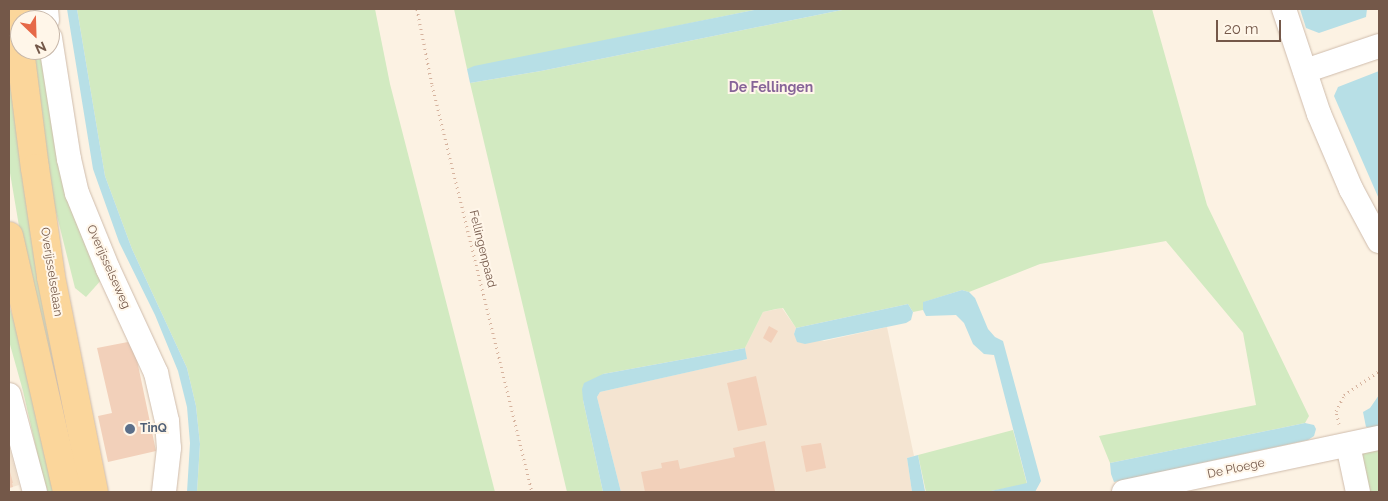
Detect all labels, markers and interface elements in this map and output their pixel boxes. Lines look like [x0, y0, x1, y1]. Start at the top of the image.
north arrow [10, 10, 60, 60]
scale bar [1218, 10, 1283, 42]
text: 20 m [1224, 20, 1259, 38]
text: N [33, 38, 49, 57]
district label: De Fellingen [729, 79, 813, 95]
street label: Fellingenpaad [465, 209, 499, 289]
street label: Overijsselseweg [83, 223, 133, 311]
street label: Overijsselselaan [37, 227, 65, 317]
place label: TinQ [140, 422, 167, 436]
marker: TinQ [124, 423, 136, 435]
street label: De Ploege [1206, 456, 1266, 482]

